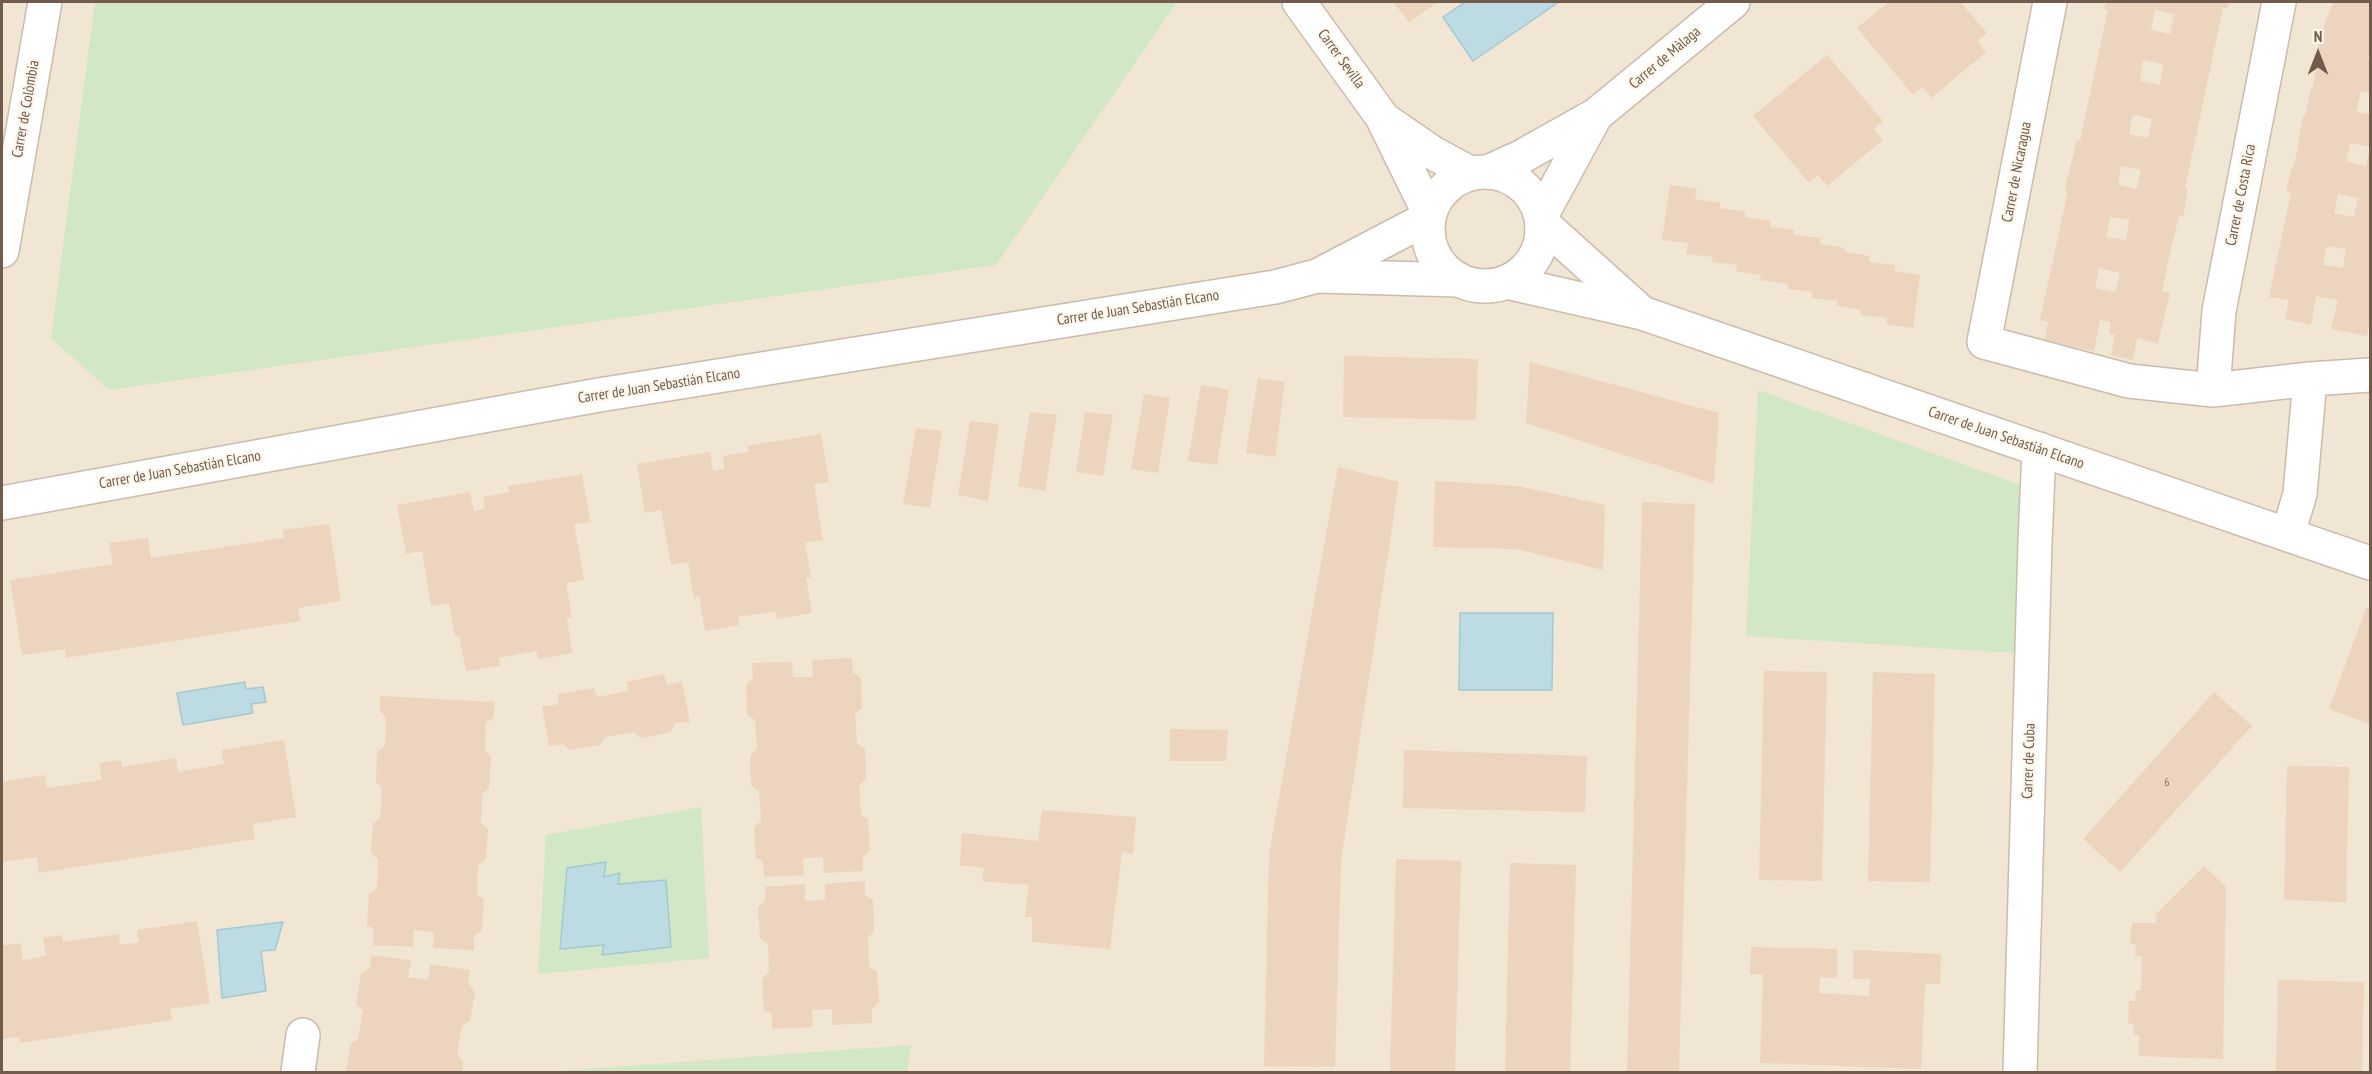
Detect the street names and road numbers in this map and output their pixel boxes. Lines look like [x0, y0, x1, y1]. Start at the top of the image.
street label: Carrer de Màlaga [1626, 23, 1704, 93]
street label: Carrer Sevilla [1313, 26, 1369, 92]
street label: Carrer de Colòmbia [9, 59, 43, 159]
street label: Carrer de Nicaragua [1998, 120, 2036, 224]
street label: Carrer de Costa Rica [2222, 143, 2260, 247]
street label: Carrer de Juan Sebastián Elcano [1056, 286, 1220, 330]
street label: Carrer de Juan Sebastián Elcano [577, 364, 741, 408]
street label: Carrer de Juan Sebastián Elcano [1926, 403, 2086, 473]
street label: Carrer de Juan Sebastián Elcano [98, 447, 262, 493]
street label: Carrer de Cuba [2019, 723, 2039, 799]

